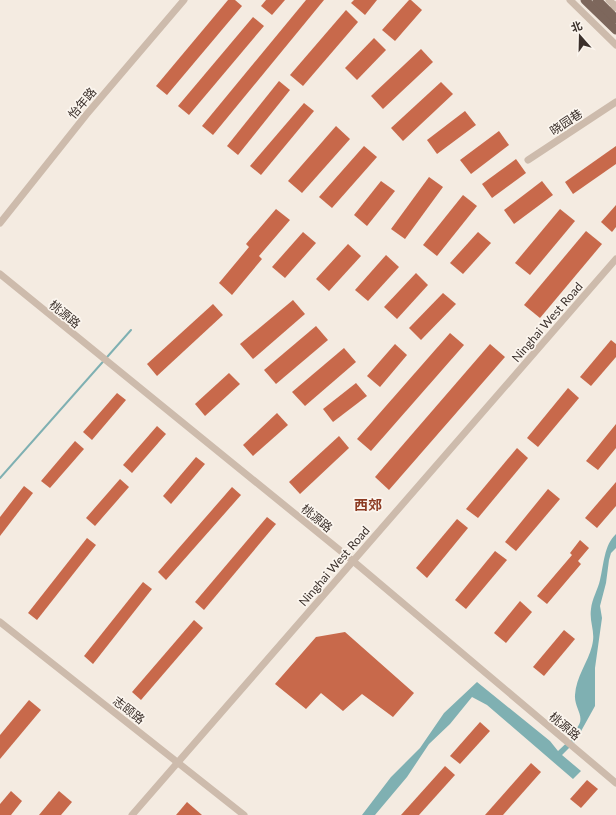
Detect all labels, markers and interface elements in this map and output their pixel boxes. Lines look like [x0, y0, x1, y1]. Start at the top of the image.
north arrow [560, 16, 600, 56]
text: 北 [569, 18, 584, 34]
street label: 怡年路 [65, 84, 99, 122]
street label: 晓园巷 [547, 106, 585, 138]
street label: Ninghai West Road [508, 279, 586, 365]
street label: 桃源路 [46, 297, 84, 331]
district label: 西郊 [354, 496, 382, 513]
street label: 桃源路 [298, 501, 336, 535]
street label: Ninghai West Road [295, 523, 373, 609]
street label: 志颐路 [110, 693, 148, 727]
street label: 桃源路 [546, 709, 584, 743]

